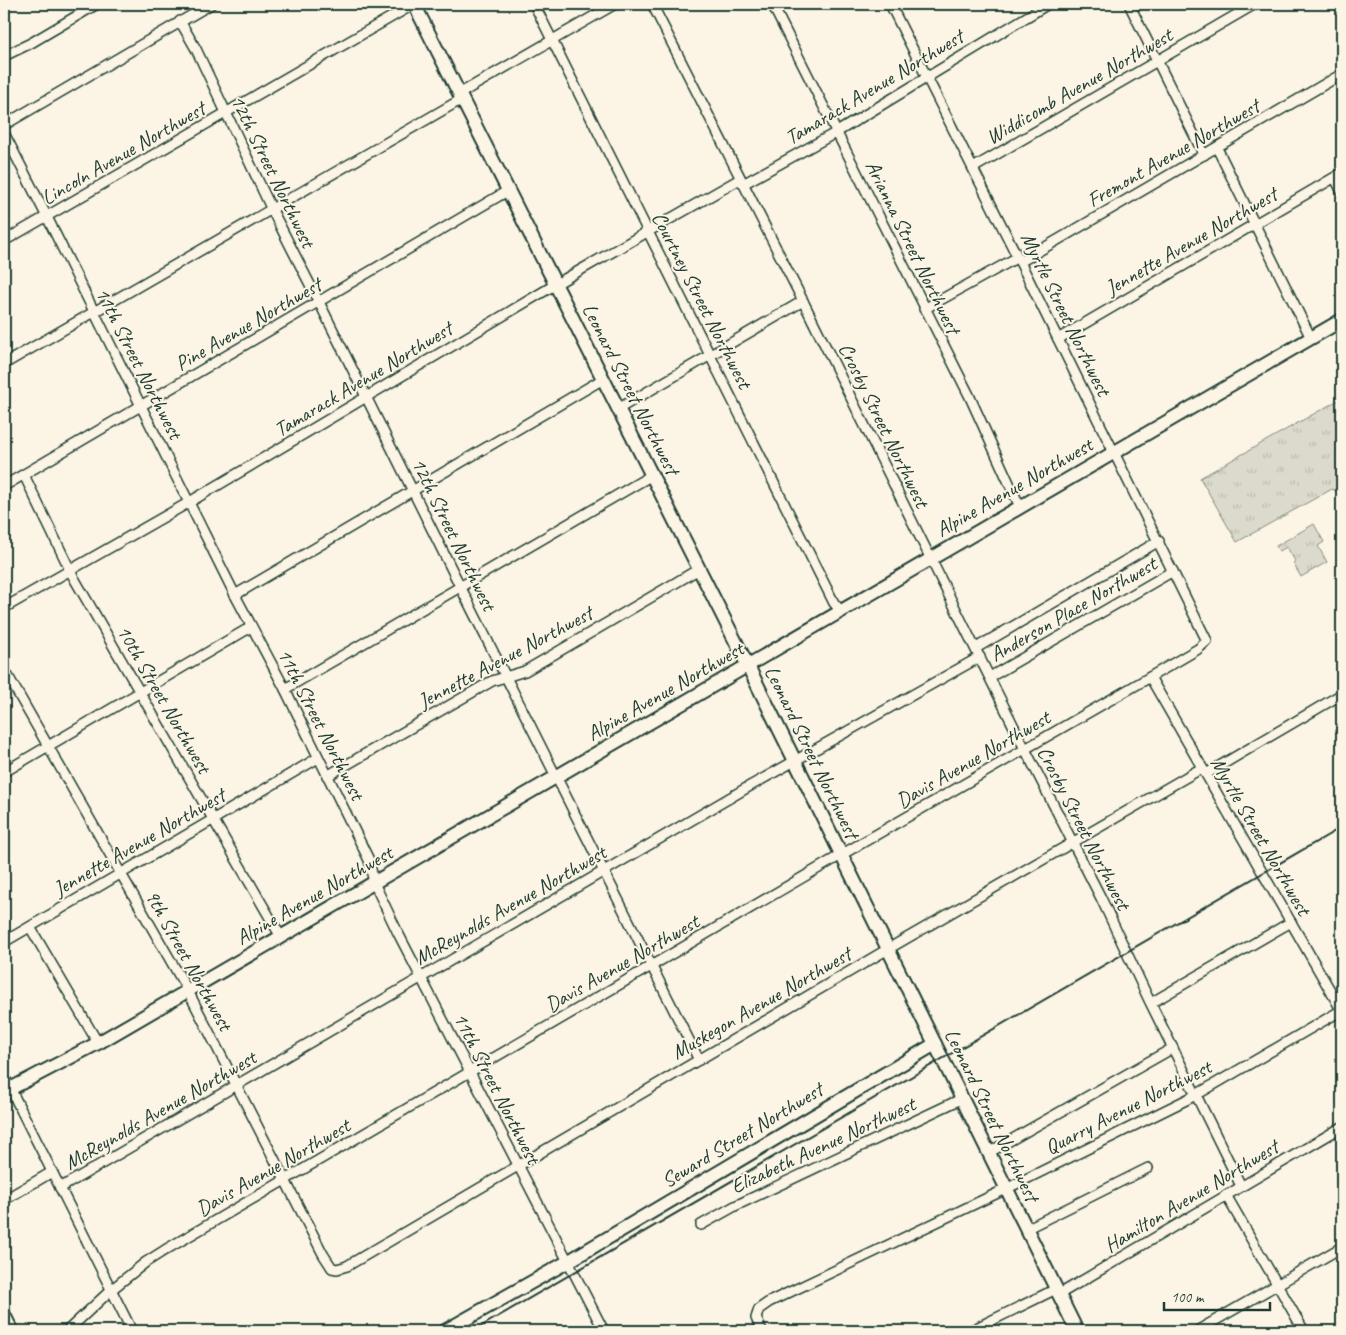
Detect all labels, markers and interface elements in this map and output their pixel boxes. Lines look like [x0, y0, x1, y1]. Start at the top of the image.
street label: Widdicomb Avenue Northwest [981, 21, 1179, 150]
street label: Tamarack Avenue Northwest [780, 22, 970, 150]
street label: 12th Street Northwest [225, 90, 322, 253]
street label: Fremont Avenue Northwest [1082, 92, 1266, 213]
street label: Lincoln Avenue Northwest [37, 94, 212, 210]
street label: Arianna Street Northwest [860, 156, 968, 341]
street label: Jennette Avenue Northwest [1100, 180, 1284, 301]
street label: Courtney Street Northwest [646, 207, 759, 394]
street label: Myrtle Street Northwest [1015, 228, 1118, 402]
street label: Pine Avenue Northwest [170, 270, 328, 376]
street label: 11th Street Northwest [90, 283, 189, 445]
street label: Leonard Street Northwest [577, 299, 687, 482]
street label: Tamarack Avenue Northwest [269, 314, 459, 442]
street label: Crosby Street Northwest [833, 338, 936, 513]
street label: Alpine Avenue Northwest [931, 431, 1099, 542]
street label: 12th Street Northwest [406, 453, 503, 616]
street label: Anderson Place Northwest [985, 550, 1163, 667]
street label: Jennette Avenue Northwest [412, 599, 599, 714]
street label: 10th Street Northwest [111, 620, 218, 779]
street label: Alpine Avenue Northwest [582, 635, 750, 746]
street label: 11th Street Northwest [272, 644, 371, 806]
street label: Leonard Street Northwest [759, 661, 866, 845]
street label: Davis Avenue Northwest [891, 703, 1056, 814]
street label: Crosby Street Northwest [1032, 742, 1137, 916]
street label: Myrtle Street Northwest [1205, 752, 1318, 922]
street label: Jennette Avenue Northwest [48, 781, 232, 902]
street label: McReynolds Avenue Northwest [409, 838, 612, 971]
street label: Alpine Avenue Northwest [231, 839, 399, 950]
street label: 9th Street Northwest [140, 885, 239, 1037]
street label: Davis Avenue Northwest [540, 907, 705, 1018]
street label: Muskegon Avenue Northwest [667, 939, 858, 1065]
street label: 11th Street Northwest [448, 1008, 547, 1170]
street label: Leonard Street Northwest [939, 1024, 1046, 1208]
street label: McReynolds Avenue Northwest [59, 1043, 262, 1176]
street label: Quarry Avenue Northwest [1040, 1053, 1217, 1160]
street label: Seward Street Northwest [657, 1075, 830, 1193]
street label: Elizabeth Avenue Northwest [727, 1090, 921, 1199]
street label: Davis Avenue Northwest [191, 1111, 356, 1222]
street label: Hamilton Avenue Northwest [1099, 1132, 1285, 1258]
scale bar [1164, 1280, 1270, 1312]
text: 100 m [1171, 1288, 1205, 1307]

